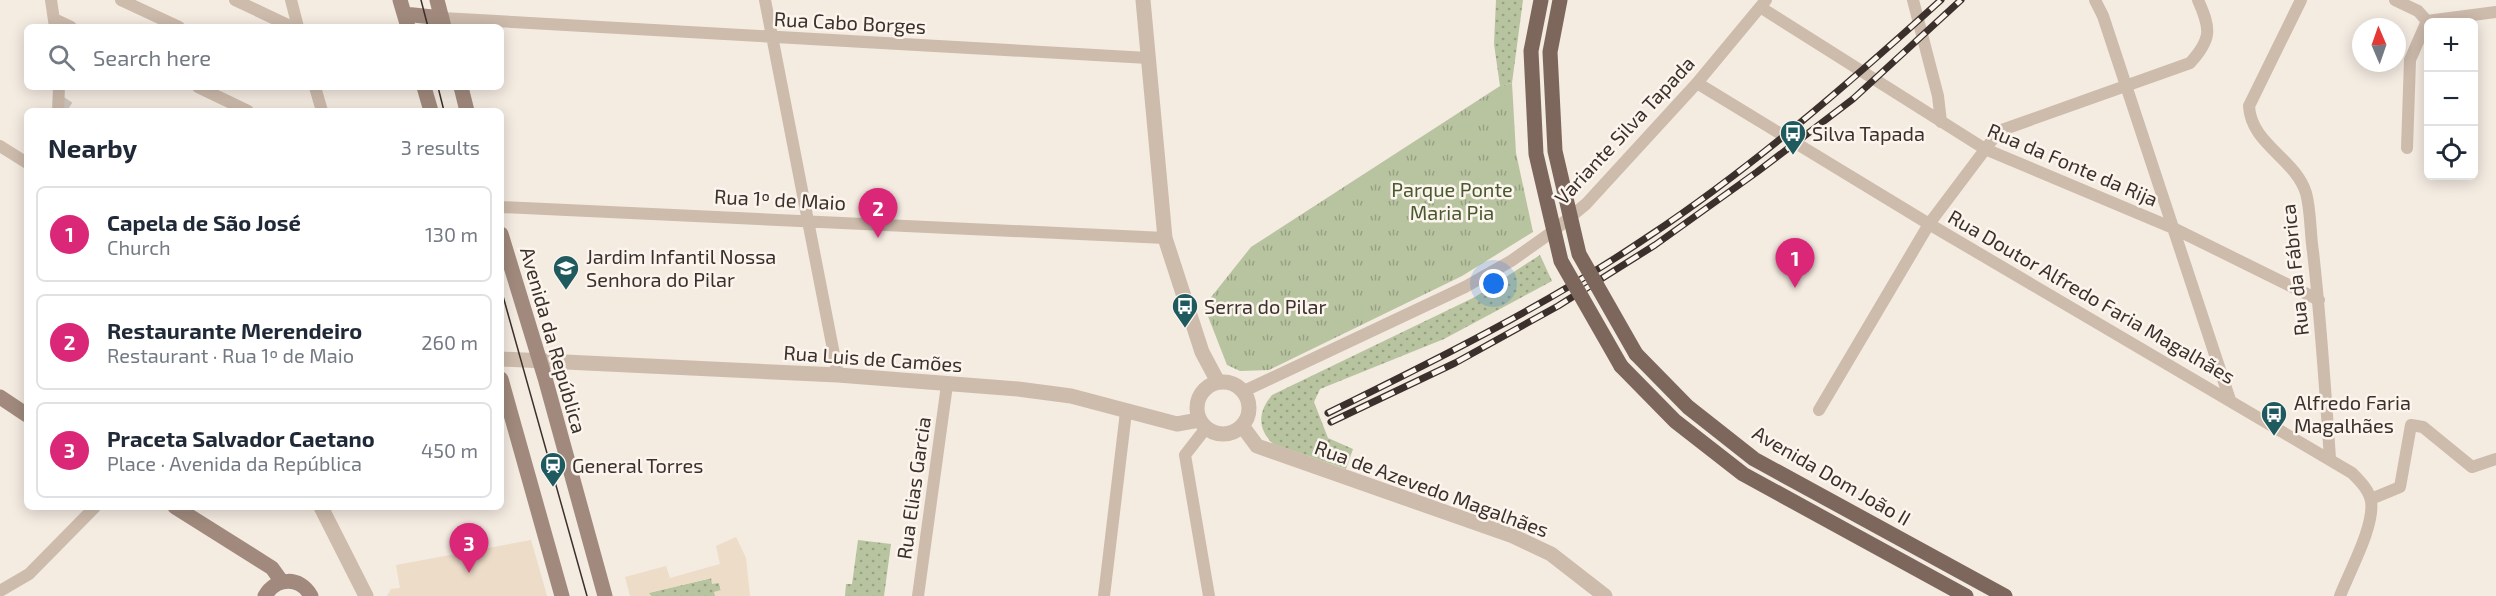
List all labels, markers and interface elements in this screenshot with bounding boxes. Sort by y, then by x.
street label: Rua Cabo Borges [773,6,927,38]
north arrow [2352,18,2406,72]
map controls [2424,18,2478,180]
button: + [2424,18,2478,72]
search box [24,24,504,90]
icon: search [45,41,78,74]
text: Search here [93,44,211,70]
street label: Variante Silva Tapada [1549,51,1699,209]
button: − [2424,72,2478,126]
street label: Rua da Fonte da Rija [1984,117,2162,211]
bus stop icon: Silva Tapada [1778,118,1808,156]
place label: Silva Tapada [1812,121,1925,145]
button: locate [2424,126,2478,180]
text: Nearby [48,132,137,163]
text: 3 results [401,135,480,159]
park label: Parque Ponte Maria Pia [1391,177,1513,224]
street label: Rua 1º de Maio [713,184,847,214]
pin: 2 [858,188,898,238]
street label: Rua da Fábrica [2275,203,2313,337]
street label: Rua Doutor Alfredo Faria Magalhães [1944,204,2240,388]
text: Capela de São José [107,209,301,235]
text: 1 [65,222,74,246]
text: 130 m [425,222,478,246]
text: Church [107,235,171,259]
pin: 1 [1776,238,1814,288]
street label: Avenida da República [516,244,592,436]
place label: Jardim Infantil Nossa Senhora do Pilar [586,244,776,291]
school or university icon: Jardim Infantil Nossa Senhora do Pilar [551,253,581,291]
your location [1479,269,1508,298]
bus stop icon: Serra do Pilar [1170,291,1200,329]
place label: Serra do Pilar [1204,294,1326,318]
text: Restaurante Merendeiro [107,317,362,343]
text: 2 [64,330,75,354]
text: 260 m [421,330,478,354]
street label: Rua Luis de Camões [783,340,963,376]
text: Restaurant · Rua 1º de Maio [107,343,354,367]
place label: Alfredo Faria Magalhães [2294,390,2411,437]
bus stop icon: Alfredo Faria Magalhães [2259,399,2289,437]
street label: Rua Elias Garcia [891,415,935,561]
street label: Avenida Dom João II [1749,420,1915,530]
text: Praceta Salvador Caetano [107,425,375,451]
street label: Rua de Azevedo Magalhães [1312,434,1552,542]
text: 3 [64,438,75,462]
text: 450 m [421,438,478,462]
station icon: General Torres [538,450,568,488]
text: Place · Avenida da República [107,451,362,475]
place label: General Torres [572,453,704,477]
pin: 3 [450,524,488,573]

